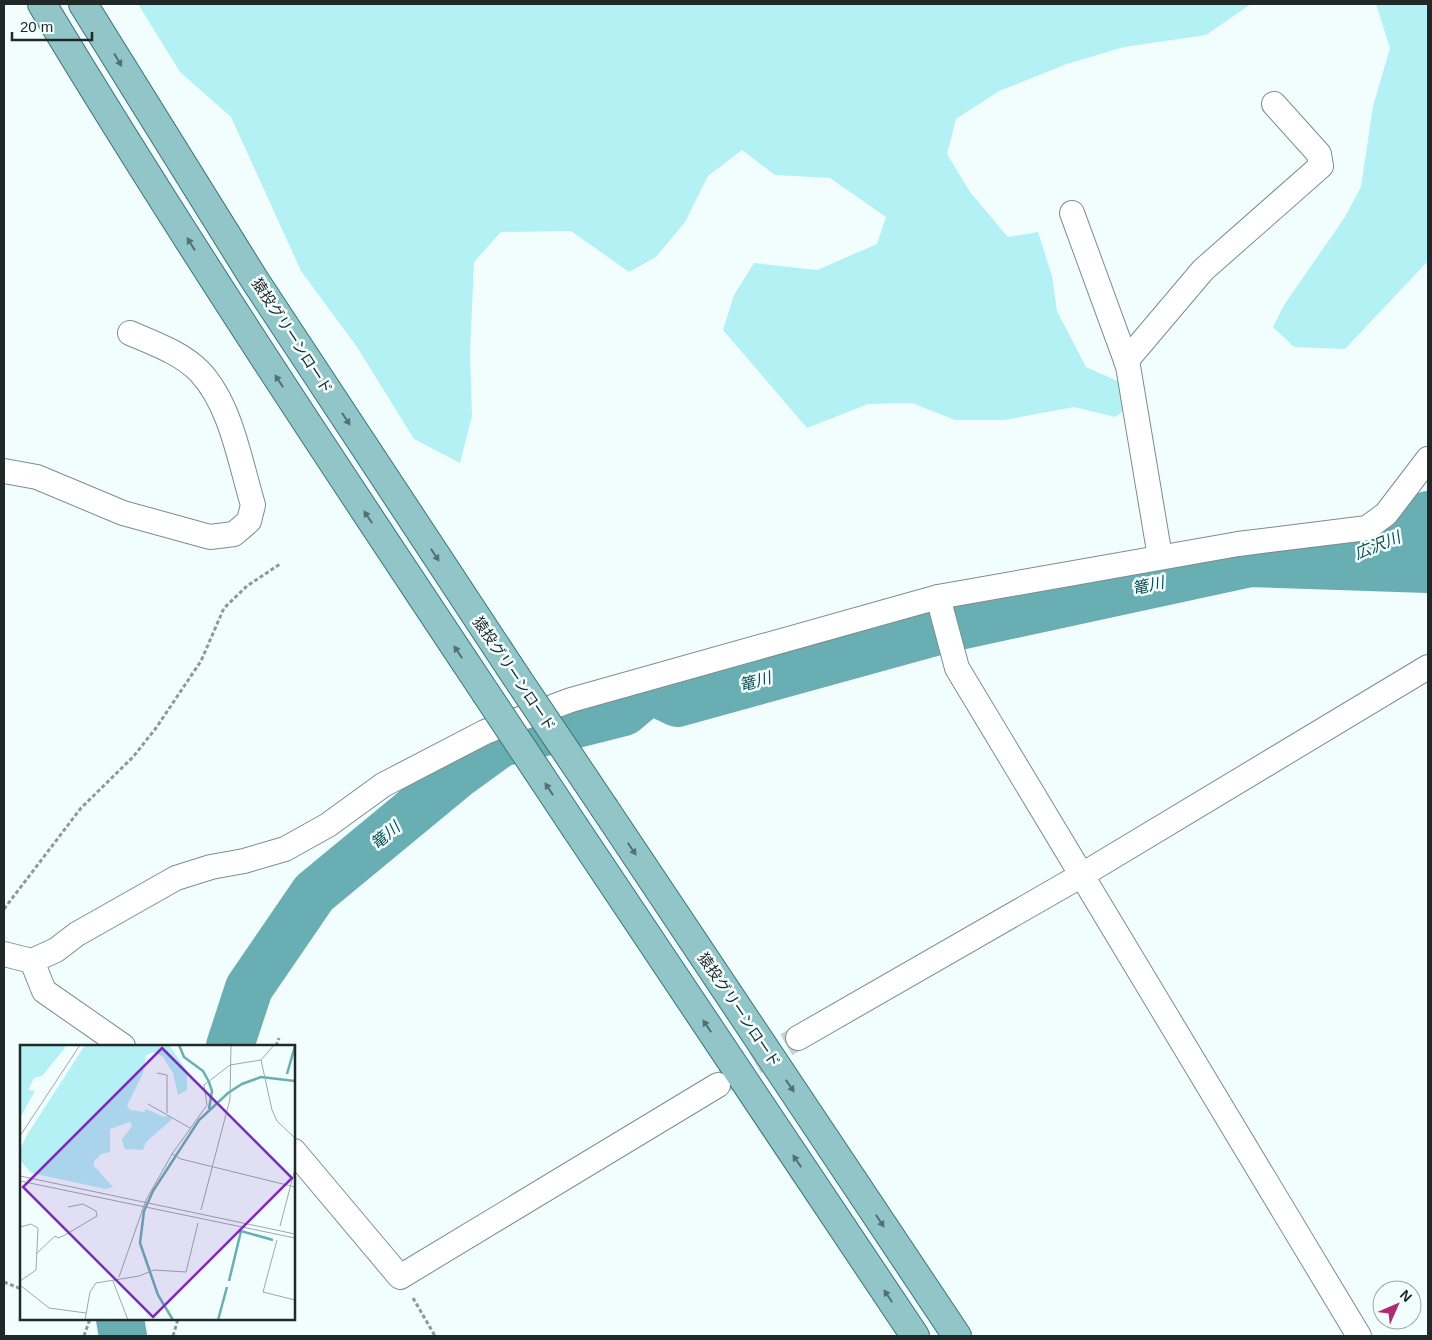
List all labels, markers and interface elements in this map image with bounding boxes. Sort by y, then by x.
scale bar [12,10,92,42]
text: 20 m [20,18,53,35]
one-way arrow [113,54,122,67]
one-way arrow [186,238,196,251]
street label: 猿投グリーンロード [249,275,336,397]
one-way arrow [274,374,284,387]
one-way arrow [341,412,351,426]
one-way arrow [363,510,373,523]
water label: 広沢川 [1352,528,1404,562]
one-way arrow [431,548,440,561]
water label: 篭川 [1131,573,1167,597]
street label: 猿投グリーンロード [470,613,559,734]
one-way arrow [453,645,463,659]
water label: 篭川 [737,669,775,694]
one-way arrow [544,782,554,795]
water label: 篭川 [368,817,405,852]
one-way arrow [627,843,637,856]
street label: 猿投グリーンロード [695,949,784,1070]
one-way arrow [702,1019,712,1032]
inset map [20,1045,295,1320]
one-way arrow [785,1079,795,1093]
one-way arrow [793,1154,802,1167]
one-way arrow [876,1215,885,1228]
north arrow [1372,1280,1422,1330]
text: N [1397,1287,1415,1305]
one-way arrow [883,1289,893,1302]

